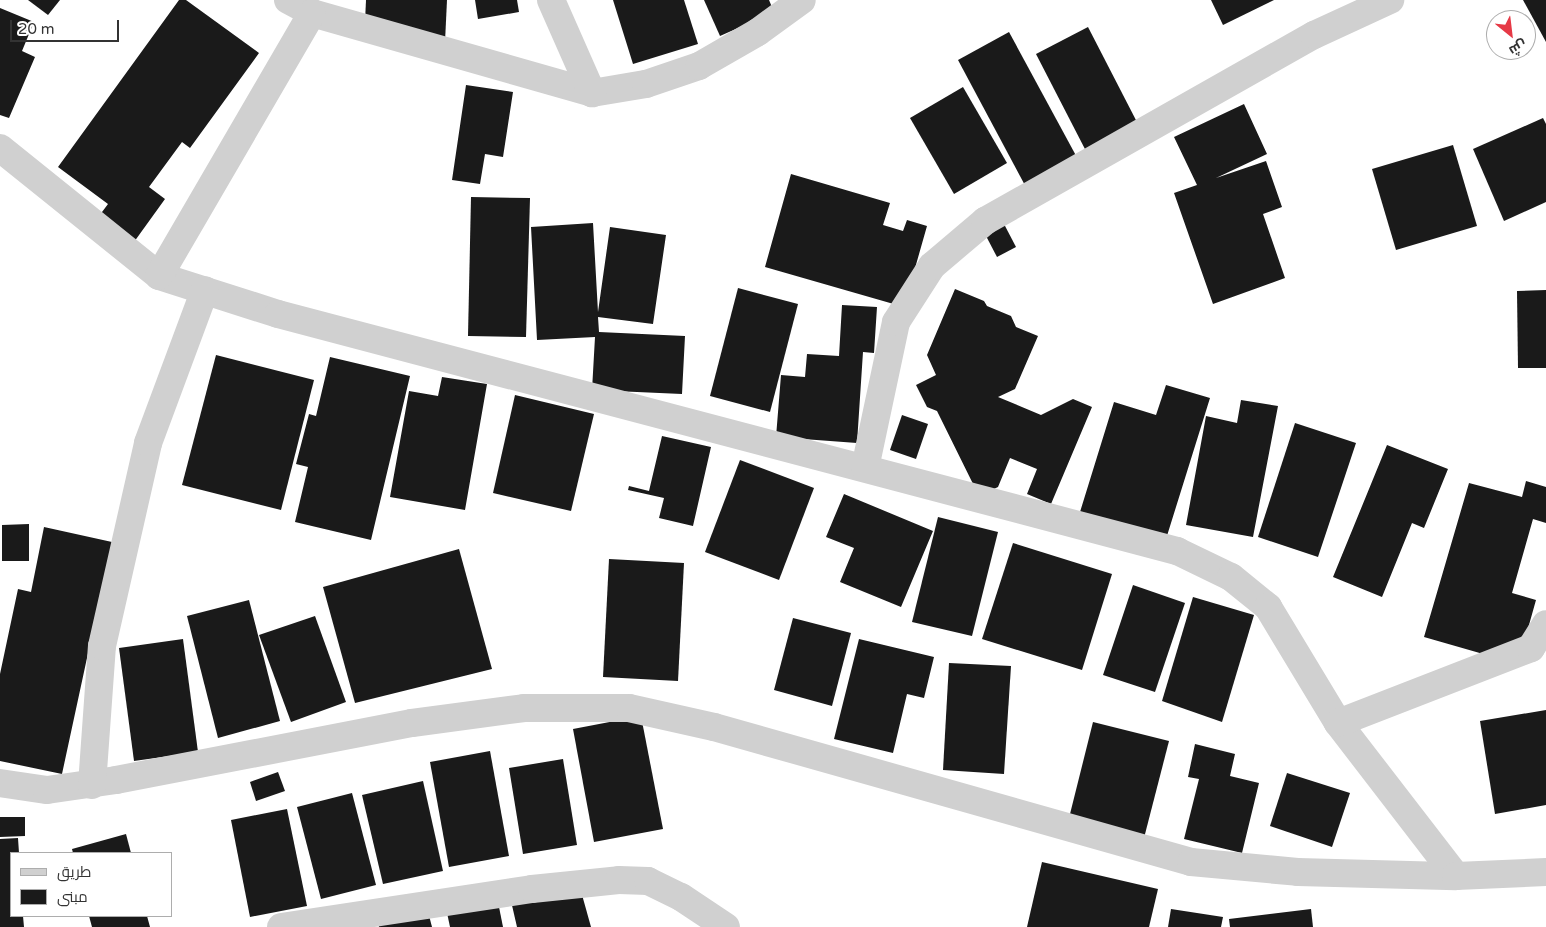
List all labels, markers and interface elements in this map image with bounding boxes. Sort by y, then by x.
scale bar [12,10,121,42]
north arrow [1486,10,1536,60]
text: 20 m [18,20,55,38]
text: ش [1506,36,1530,59]
legend [10,852,172,917]
text: طريق [57,863,91,881]
text: مبنى [57,888,88,906]

